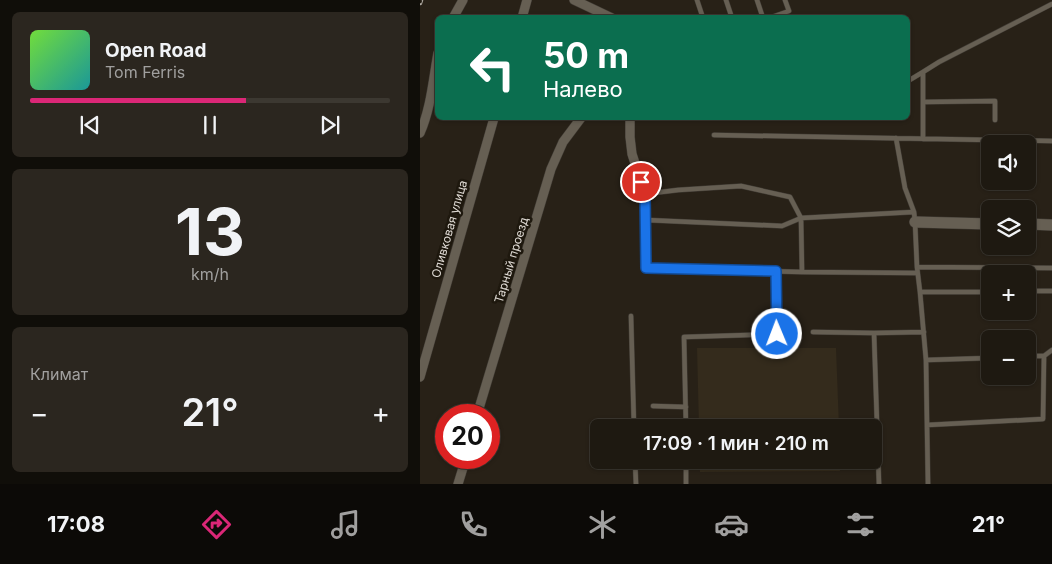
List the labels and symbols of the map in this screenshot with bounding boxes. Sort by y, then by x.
pin [620,161,662,203]
street label: Оливковая улица [428,178,470,280]
street label: Тарный проезд [491,215,531,305]
position arrow [750,307,802,359]
speed limit sign: 20 [435,404,500,469]

